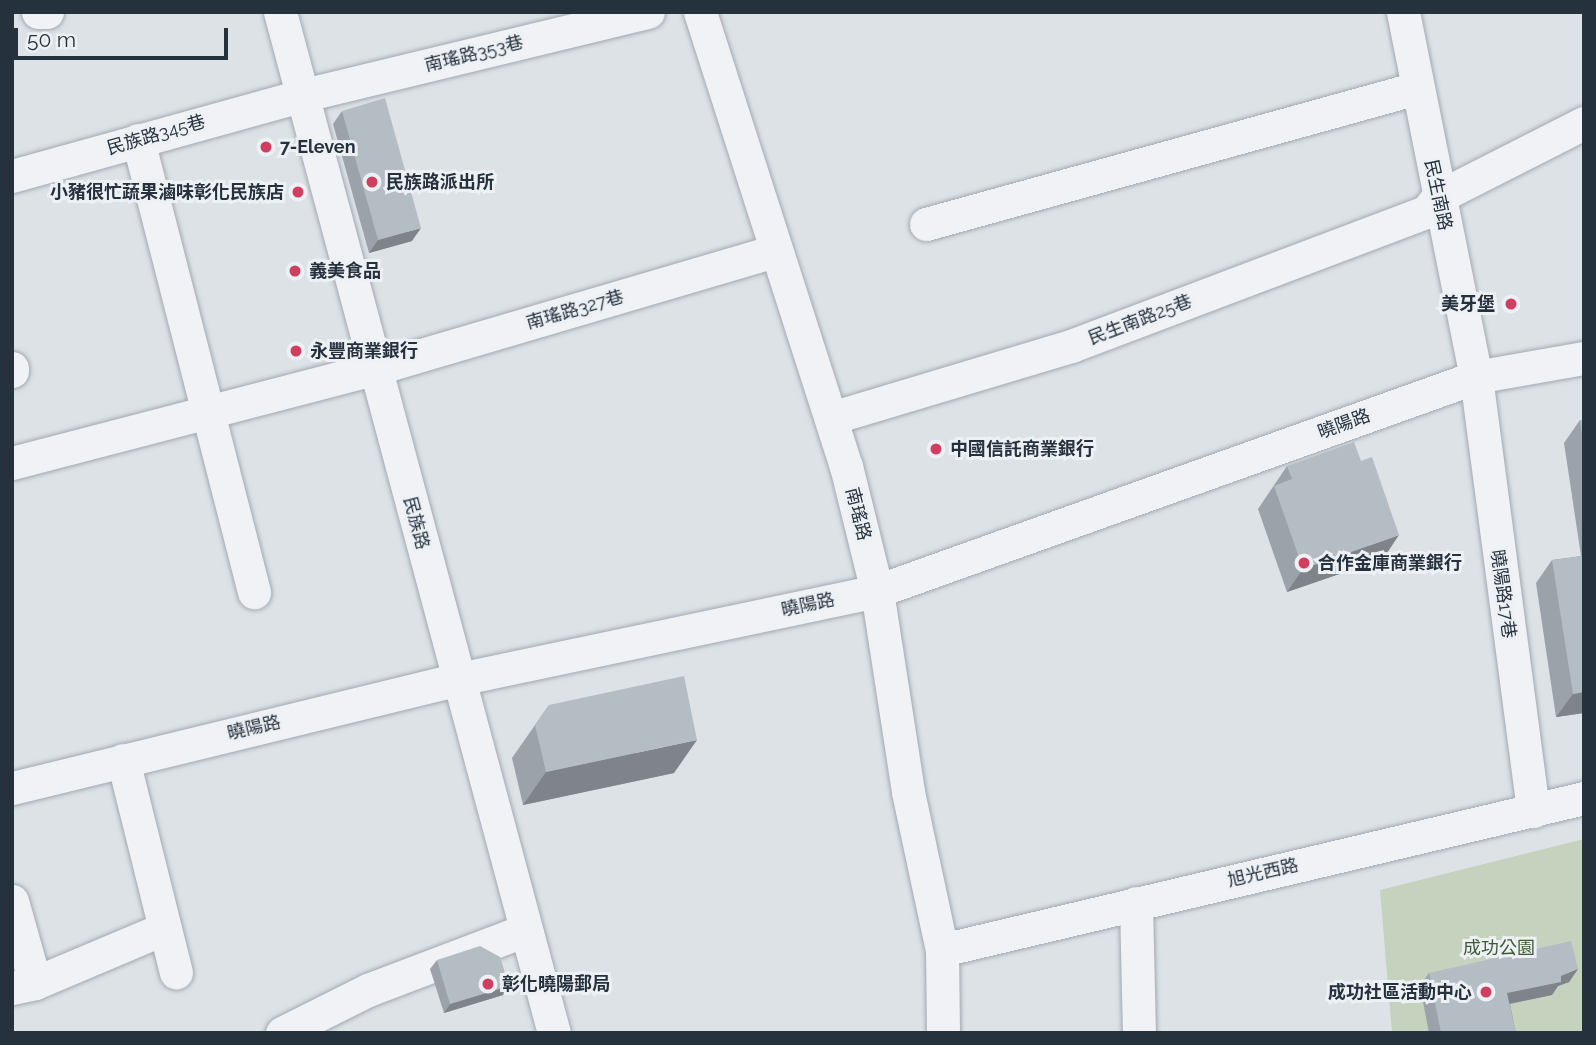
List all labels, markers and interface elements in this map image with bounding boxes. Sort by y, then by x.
scale bar [18,14,231,58]
text: 50 m [27,27,76,52]
street label: 南瑤路353巷 [422,31,526,77]
street label: 民族路345巷 [104,111,208,159]
place label: 7-Eleven [280,136,356,158]
marker: 7-Eleven [258,139,274,155]
street label: 民生南路 [1420,158,1456,232]
place label: 民族路派出所 [386,171,494,193]
marker: 民族路派出所 [364,174,380,190]
place label: 小豬很忙蔬果滷味彰化民族店 [50,181,284,203]
marker: 小豬很忙蔬果滷味彰化民族店 [290,184,306,200]
place label: 義美食品 [309,260,381,282]
marker: 義美食品 [287,263,303,279]
street label: 南瑤路327巷 [524,286,626,334]
street label: 民生南路25巷 [1085,290,1195,350]
place label: 美牙堡 [1441,293,1495,315]
marker: 美牙堡 [1501,294,1521,314]
place label: 永豐商業銀行 [310,340,418,362]
marker: 永豐商業銀行 [288,343,304,359]
street label: 曉陽路 [1315,405,1373,443]
place label: 中國信託商業銀行 [950,438,1094,460]
marker: 中國信託商業銀行 [928,441,944,457]
street label: 南瑤路 [841,485,875,543]
street label: 民族路 [399,494,433,552]
street label: 曉陽路17巷 [1486,548,1520,640]
place label: 合作金庫商業銀行 [1318,552,1462,574]
marker: 合作金庫商業銀行 [1296,555,1312,571]
street label: 曉陽路 [779,589,837,621]
street label: 曉陽路 [225,711,283,745]
street label: 旭光西路 [1225,854,1301,892]
park label: 成功公園 [1463,937,1535,959]
place label: 彰化曉陽郵局 [502,973,610,995]
marker: 彰化曉陽郵局 [480,976,496,992]
place label: 成功社區活動中心 [1328,981,1472,1003]
marker: 成功社區活動中心 [1478,984,1494,1000]

